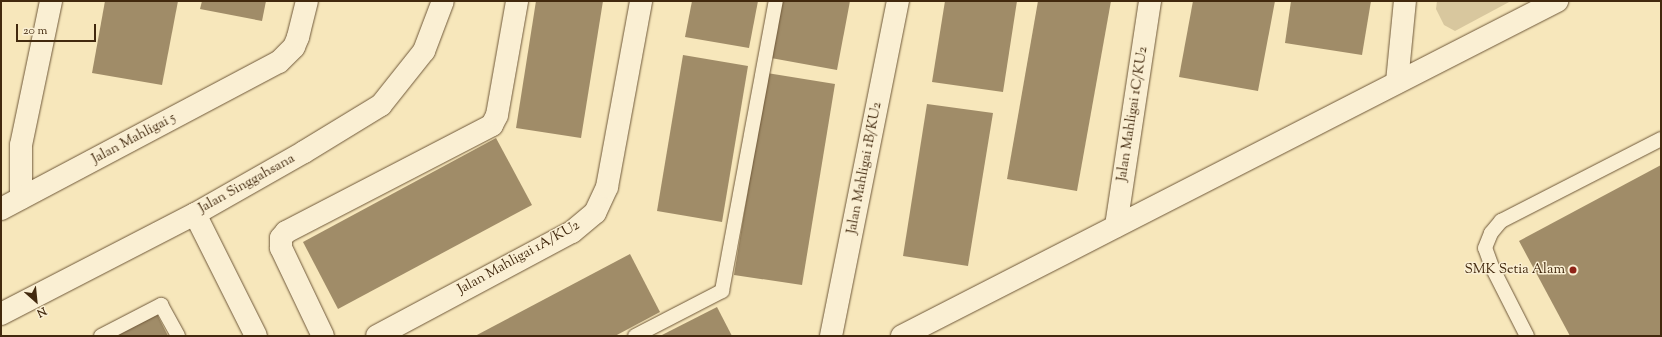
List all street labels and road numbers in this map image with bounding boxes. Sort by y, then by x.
street label: Jalan Mahligai 1C/KU2 [1114,45,1152,183]
street label: Jalan Mahligai 1B/KU2 [844,101,886,235]
street label: Jalan Mahligai 5 [89,110,179,168]
street label: Jalan Singgahsana [196,151,298,217]
street label: Jalan Mahligai 1A/KU2 [455,217,583,299]

